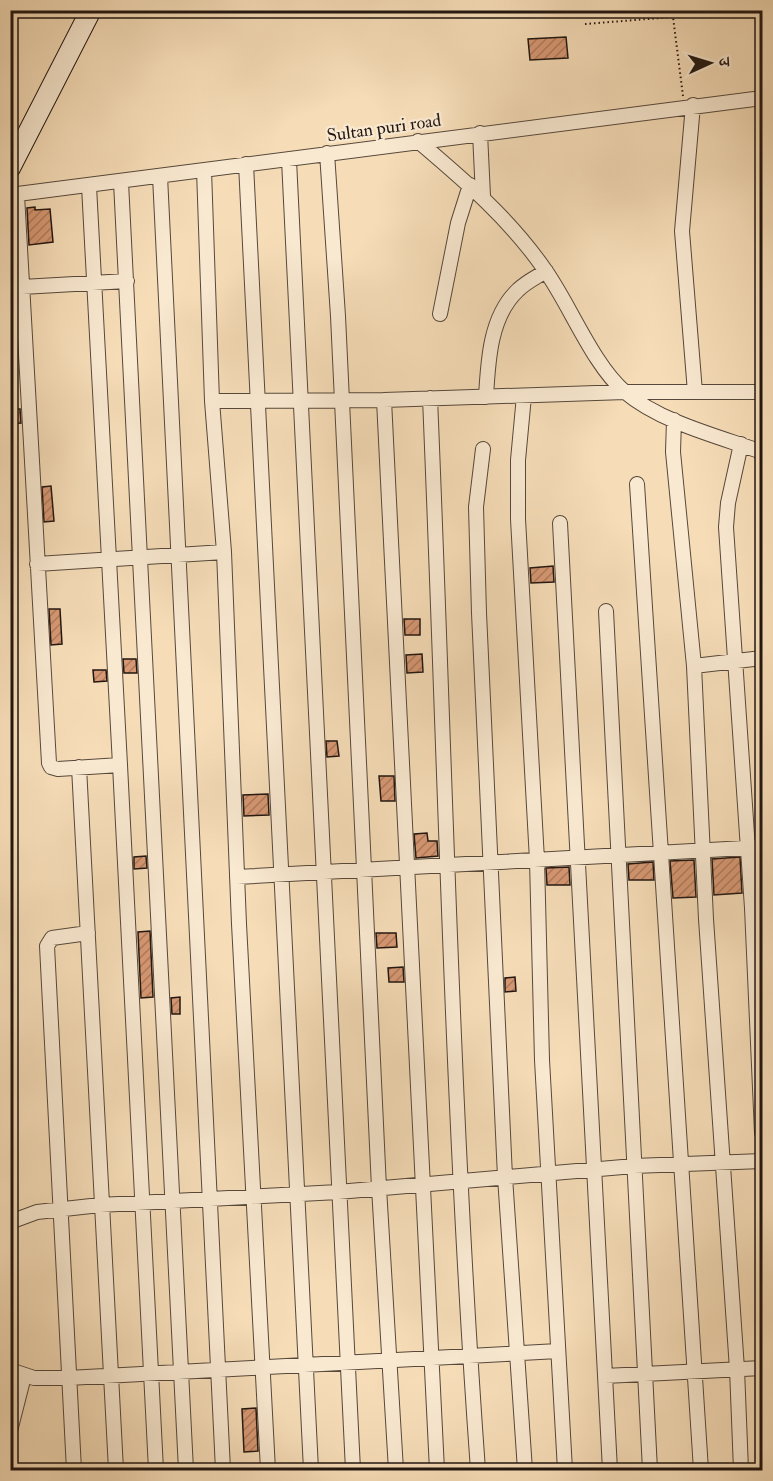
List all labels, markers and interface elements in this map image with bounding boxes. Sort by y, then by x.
north arrow [680,33,740,93]
text: उ [714,56,734,69]
street label: Sultan puri road [325,109,443,147]

